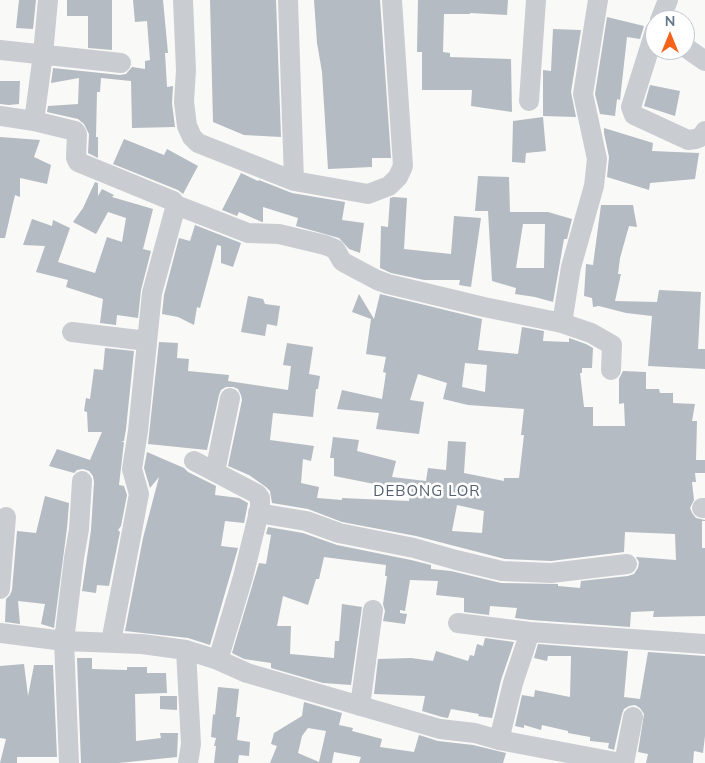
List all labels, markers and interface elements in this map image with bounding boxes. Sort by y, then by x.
north arrow [645,10,695,60]
text: N [665,12,675,30]
district label: DEBONG LOR [372,482,482,500]

